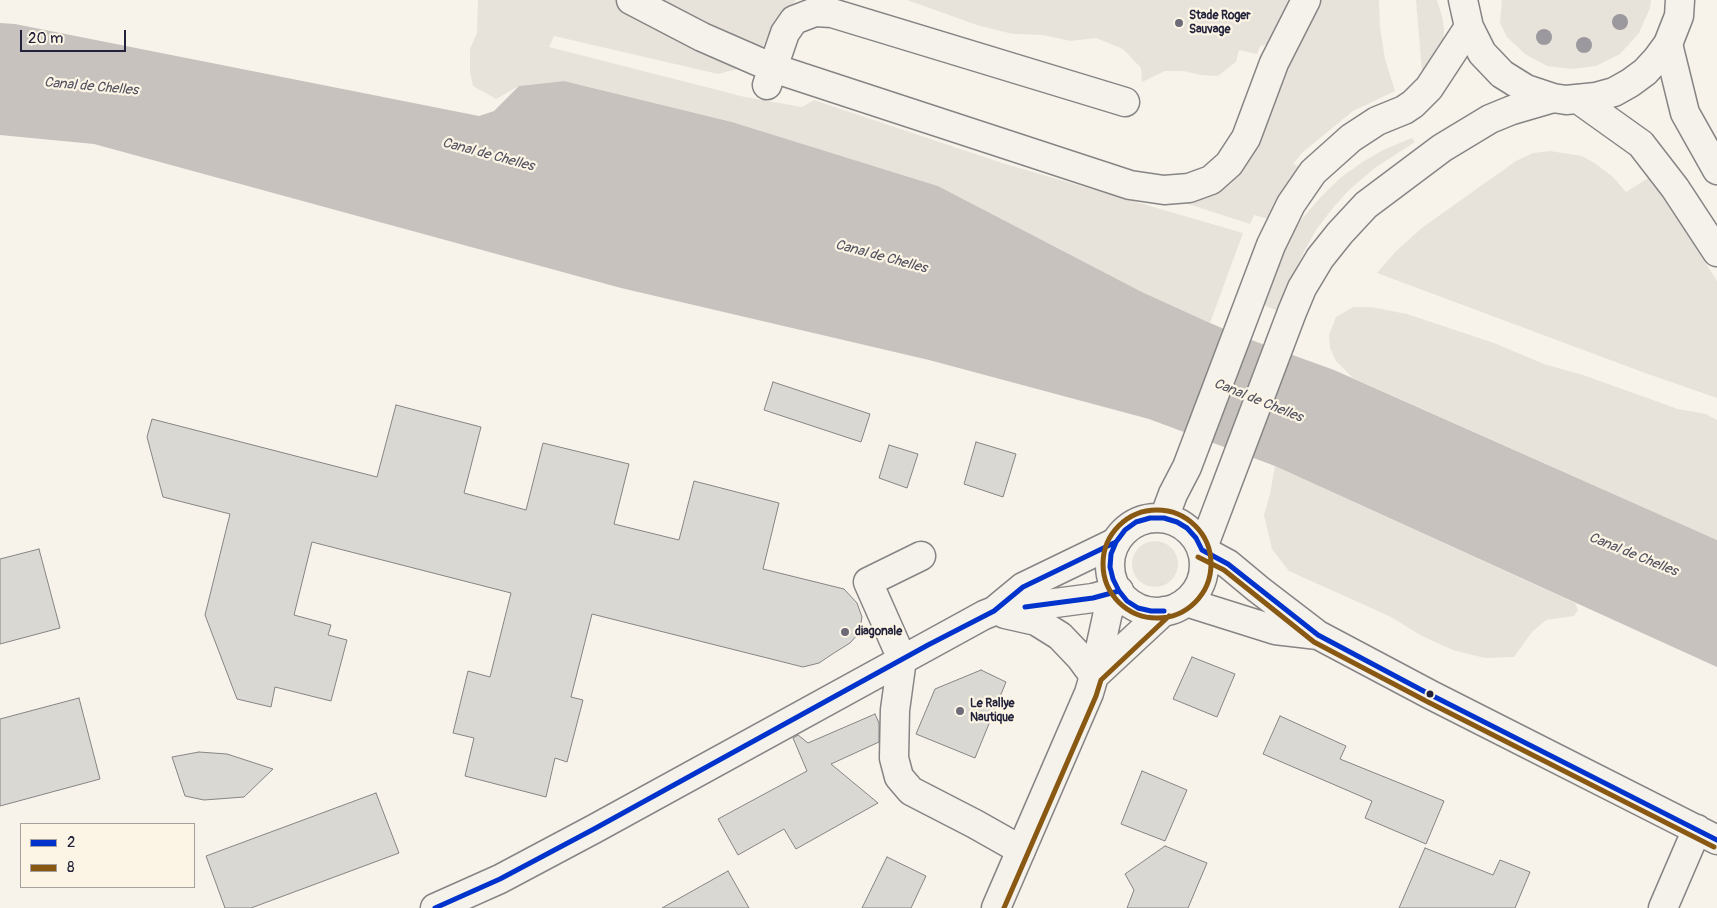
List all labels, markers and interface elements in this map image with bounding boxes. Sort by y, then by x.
place label: Stade Roger Sauvage [1189,9,1251,37]
marker: Stade Roger Sauvage [1173,17,1185,29]
scale bar [22,20,129,52]
text: 20 m [28,29,63,48]
water label: Canal de Chelles [43,75,139,99]
water label: Canal de Chelles [440,135,536,175]
water label: Canal de Chelles [833,237,929,277]
water label: Canal de Chelles [1211,376,1305,426]
water label: Canal de Chelles [1586,530,1680,580]
place label: diagonale [855,625,902,639]
marker: diagonale [839,626,851,638]
unlabelled marker [1425,689,1435,699]
place label: Le Rallye Nautique [970,697,1014,725]
marker: Le Rallye Nautique [954,705,966,717]
legend [20,823,195,888]
text: 2 [67,833,75,852]
text: 8 [67,858,75,877]

